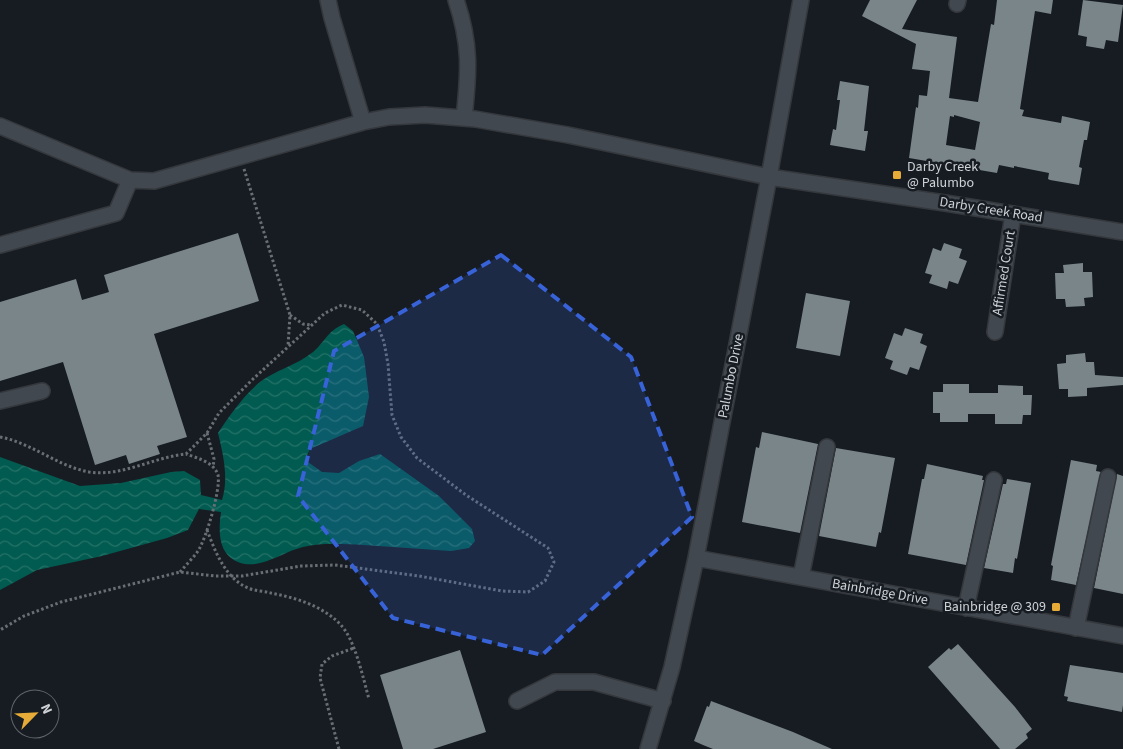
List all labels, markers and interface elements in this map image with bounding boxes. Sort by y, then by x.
place label: Darby Creek @ Palumbo [907,157,978,193]
marker: Darby Creek @ Palumbo [891,169,903,181]
street label: Darby Creek Road [938,192,1044,228]
street label: Affirmed Court [987,229,1021,317]
street label: Palumbo Drive [713,332,749,420]
street label: Bainbridge Drive [830,574,930,610]
place label: Bainbridge @ 309 [944,597,1046,617]
marker: Bainbridge @ 309 [1050,601,1062,613]
north arrow [10,689,60,739]
text: N [35,701,57,717]

